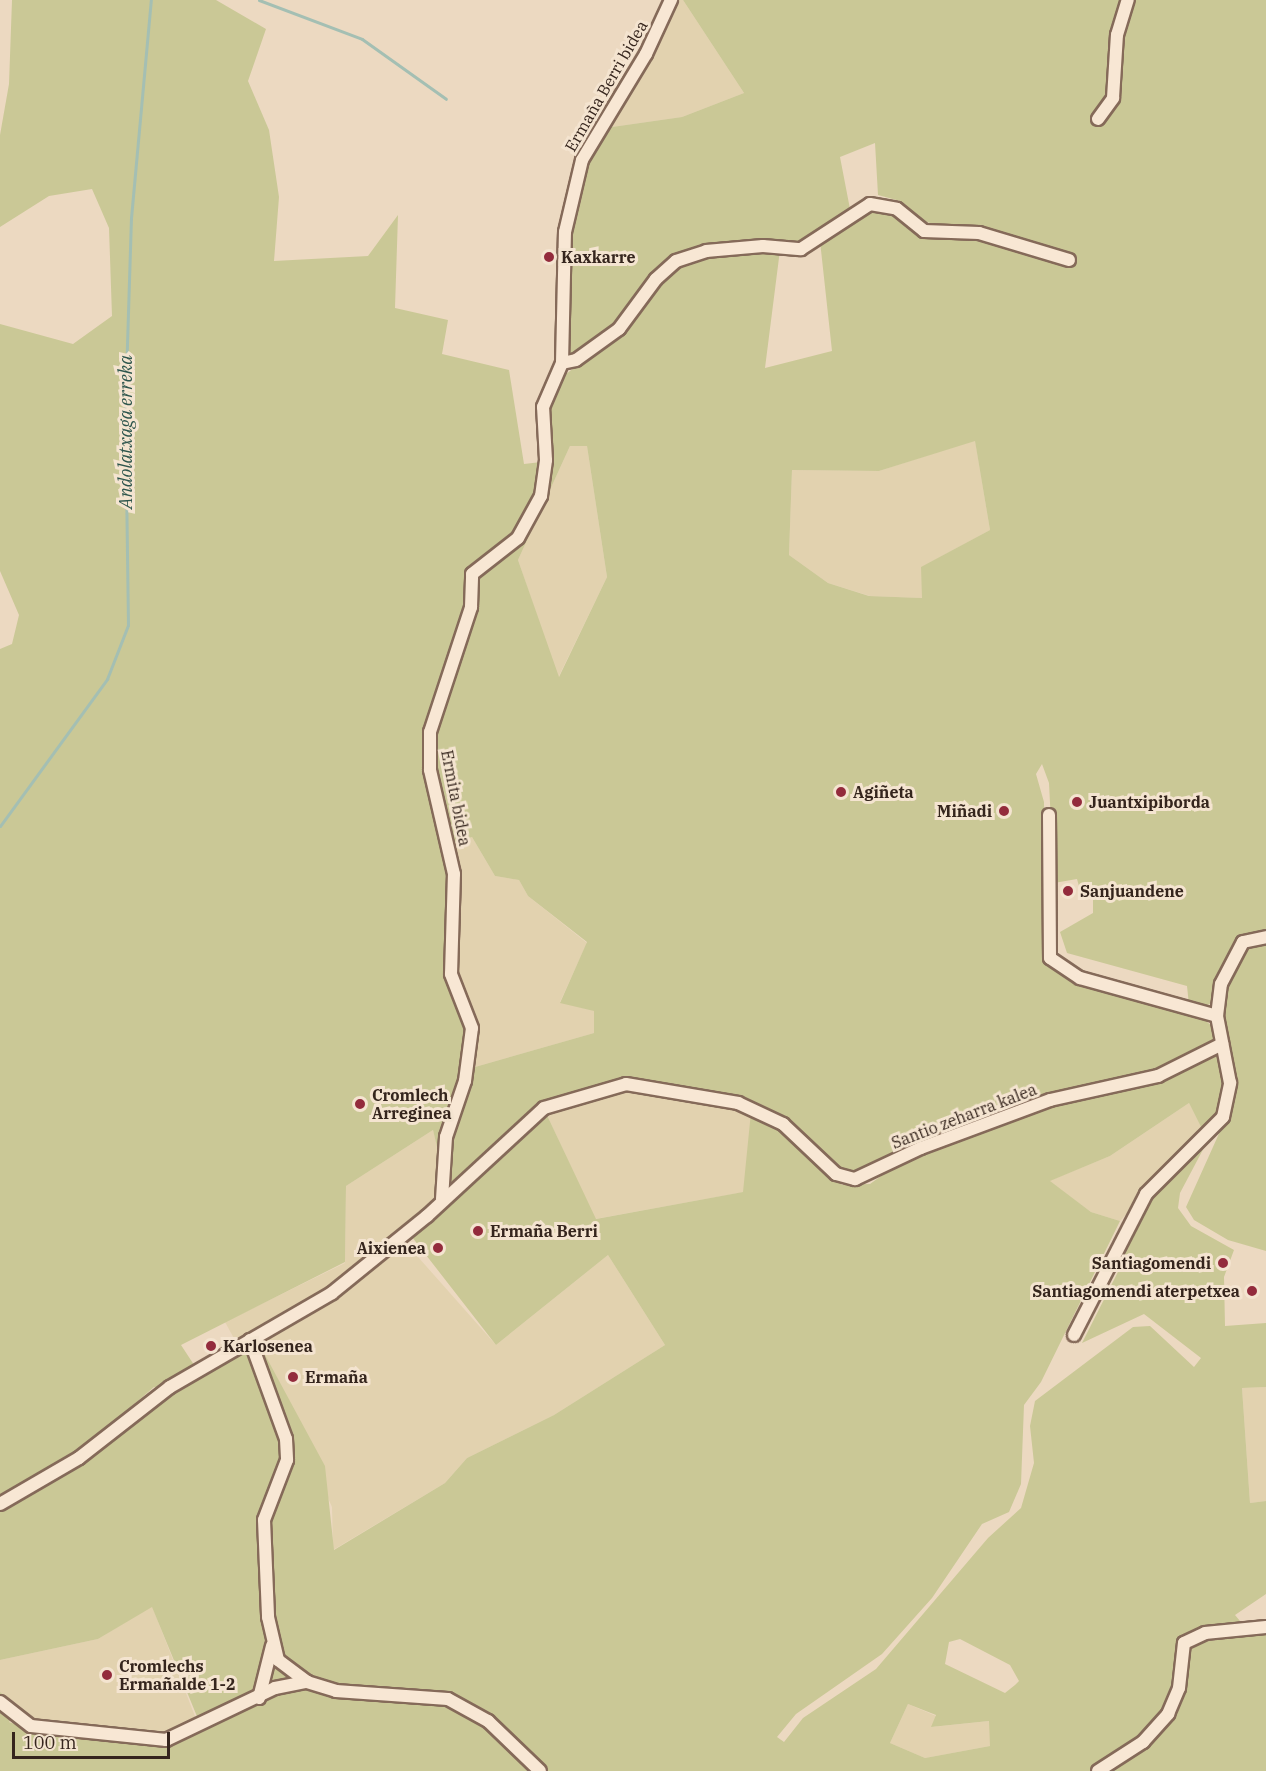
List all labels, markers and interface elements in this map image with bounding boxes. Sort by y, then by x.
street label: Ermaña Berri bidea [561,17,651,155]
place label: Kaxkarre [561,247,636,267]
marker: Kaxkarre [542,250,556,264]
water label: Andolatxaga erreka [115,355,137,509]
street label: Ermita bidea [437,748,475,848]
place label: Agiñeta [853,782,914,802]
marker: Agiñeta [834,785,848,799]
place label: Juantxipiborda [1089,792,1210,812]
marker: Juantxipiborda [1070,795,1084,809]
place label: Miñadi [937,801,992,821]
marker: Miñadi [997,804,1011,818]
place label: Sanjuandene [1080,881,1184,901]
marker: Sanjuandene [1061,884,1075,898]
street label: Santio zeharra kalea [889,1079,1039,1153]
place label: Cromlech Arreginea [372,1085,452,1123]
marker: Cromlech Arreginea [353,1097,367,1111]
place label: Ermaña Berri [490,1221,598,1241]
marker: Ermaña Berri [471,1224,485,1238]
place label: Aixienea [357,1238,426,1258]
marker: Aixienea [431,1241,445,1255]
place label: Santiagomendi [1092,1253,1211,1273]
marker: Santiagomendi [1216,1256,1230,1270]
place label: Santiagomendi aterpetxea [1032,1281,1240,1301]
marker: Santiagomendi aterpetxea [1245,1284,1259,1298]
place label: Karlosenea [223,1336,313,1356]
marker: Karlosenea [204,1339,218,1353]
place label: Ermaña [305,1367,368,1387]
marker: Ermaña [286,1370,300,1384]
place label: Cromlechs Ermañalde 1-2 [119,1656,235,1694]
marker: Cromlechs Ermañalde 1-2 [100,1668,114,1682]
scale bar [15,1720,172,1758]
text: 100 m [23,1731,77,1754]

